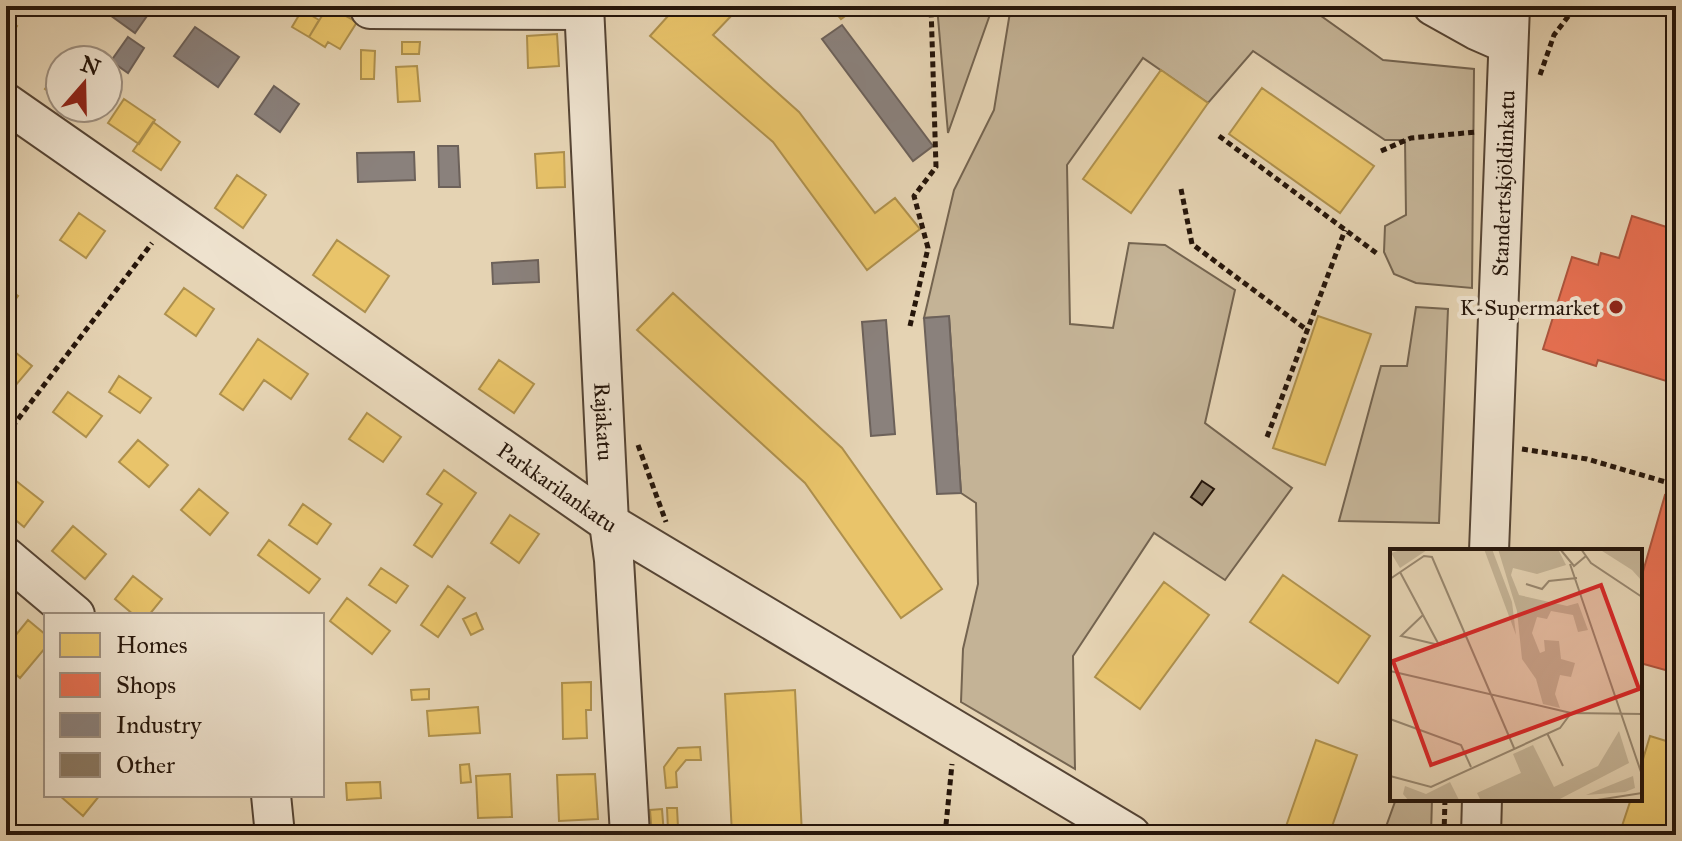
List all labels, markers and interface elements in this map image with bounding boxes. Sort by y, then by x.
north arrow [44,44,124,124]
text: N [77,50,104,82]
street label: Standertskjöldinkatu [1486,89,1520,277]
place label: K-Supermarket [1460,294,1600,321]
marker: K-Supermarket [1607,298,1625,316]
street label: Rajakatu [589,382,619,462]
street label: Parkkarilankatu [492,436,622,538]
inset map [1390,549,1642,801]
legend [44,613,324,797]
text: Homes [116,630,188,660]
text: Shops [116,670,176,700]
text: Industry [116,710,202,740]
text: Other [116,750,175,780]

